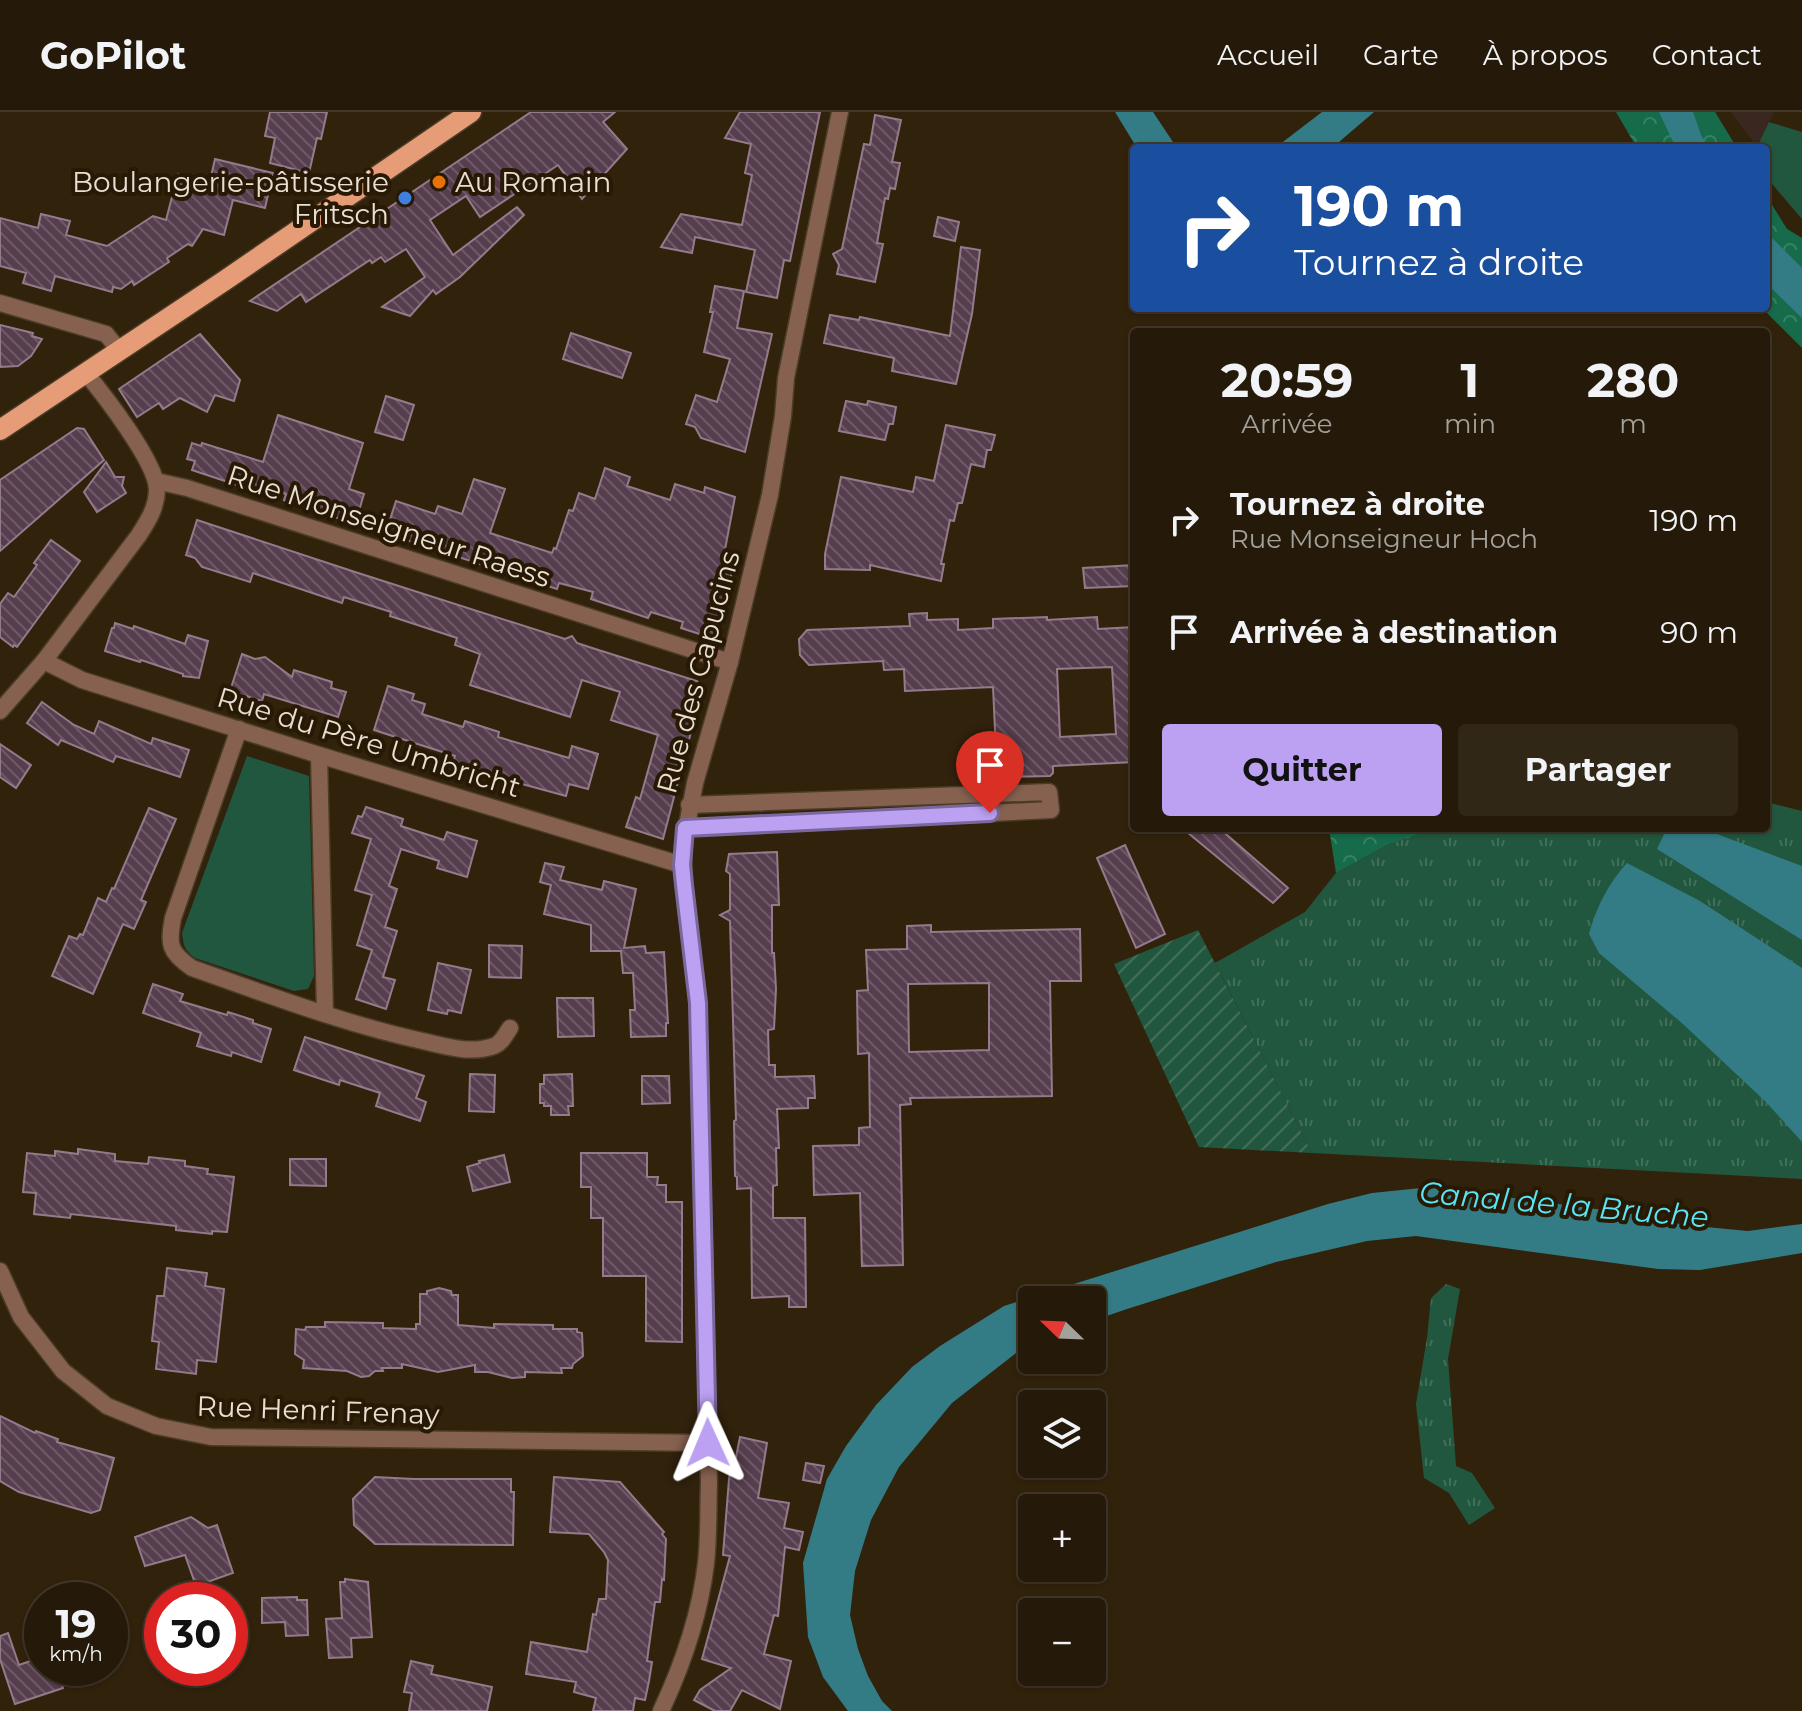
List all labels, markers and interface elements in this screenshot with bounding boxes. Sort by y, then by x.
text: GoPilot [40,32,186,79]
text: Accueil [1217,38,1319,72]
text: Carte [1363,38,1439,72]
text: À propos [1483,38,1608,72]
text: Contact [1652,38,1762,72]
place label: Boulangerie-pâtisserie Fritsch [72,165,389,231]
place label: Au Romain [455,165,611,199]
text: 190 m [1294,172,1464,240]
marker: Au Romain [430,173,448,191]
icon: right [1162,176,1266,280]
marker: Boulangerie-pâtisserie Fritsch [396,189,414,207]
text: Tournez à droite [1294,240,1584,284]
text: 20:59 [1221,351,1353,409]
text: 1 [1461,351,1479,409]
text: 280 [1587,351,1679,409]
text: Arrivée [1241,408,1333,440]
text: min [1444,408,1496,440]
text: m [1619,408,1647,440]
street label: Rue Monseigneur Raess [223,458,555,594]
text: Tournez à droite [1230,486,1485,523]
icon: right [1162,498,1206,542]
text: 190 m [1649,502,1738,539]
text: Rue Monseigneur Hoch [1230,523,1538,555]
street label: Rue des Capucins [649,547,747,797]
icon: arrive [1162,610,1206,654]
text: Arrivée à destination [1230,614,1558,651]
text: 90 m [1660,614,1738,651]
street label: Rue du Père Umbricht [213,680,525,804]
button: Quitter [1162,724,1442,816]
button: Partager [1458,724,1738,816]
pin [956,731,1024,813]
icon: arrive [968,743,1012,787]
water label: Canal de la Bruche [1418,1173,1710,1236]
north arrow [1018,1286,1106,1374]
map controls [1018,1286,1106,1686]
street label: Rue Henri Frenay [196,1389,441,1431]
button: layers [1018,1390,1106,1478]
position arrow [666,1401,750,1485]
button: + [1018,1494,1106,1582]
speed limit sign: 30 [144,1582,248,1686]
button: − [1018,1598,1106,1686]
text: 19 [55,1599,97,1648]
text: km/h [49,1642,103,1666]

